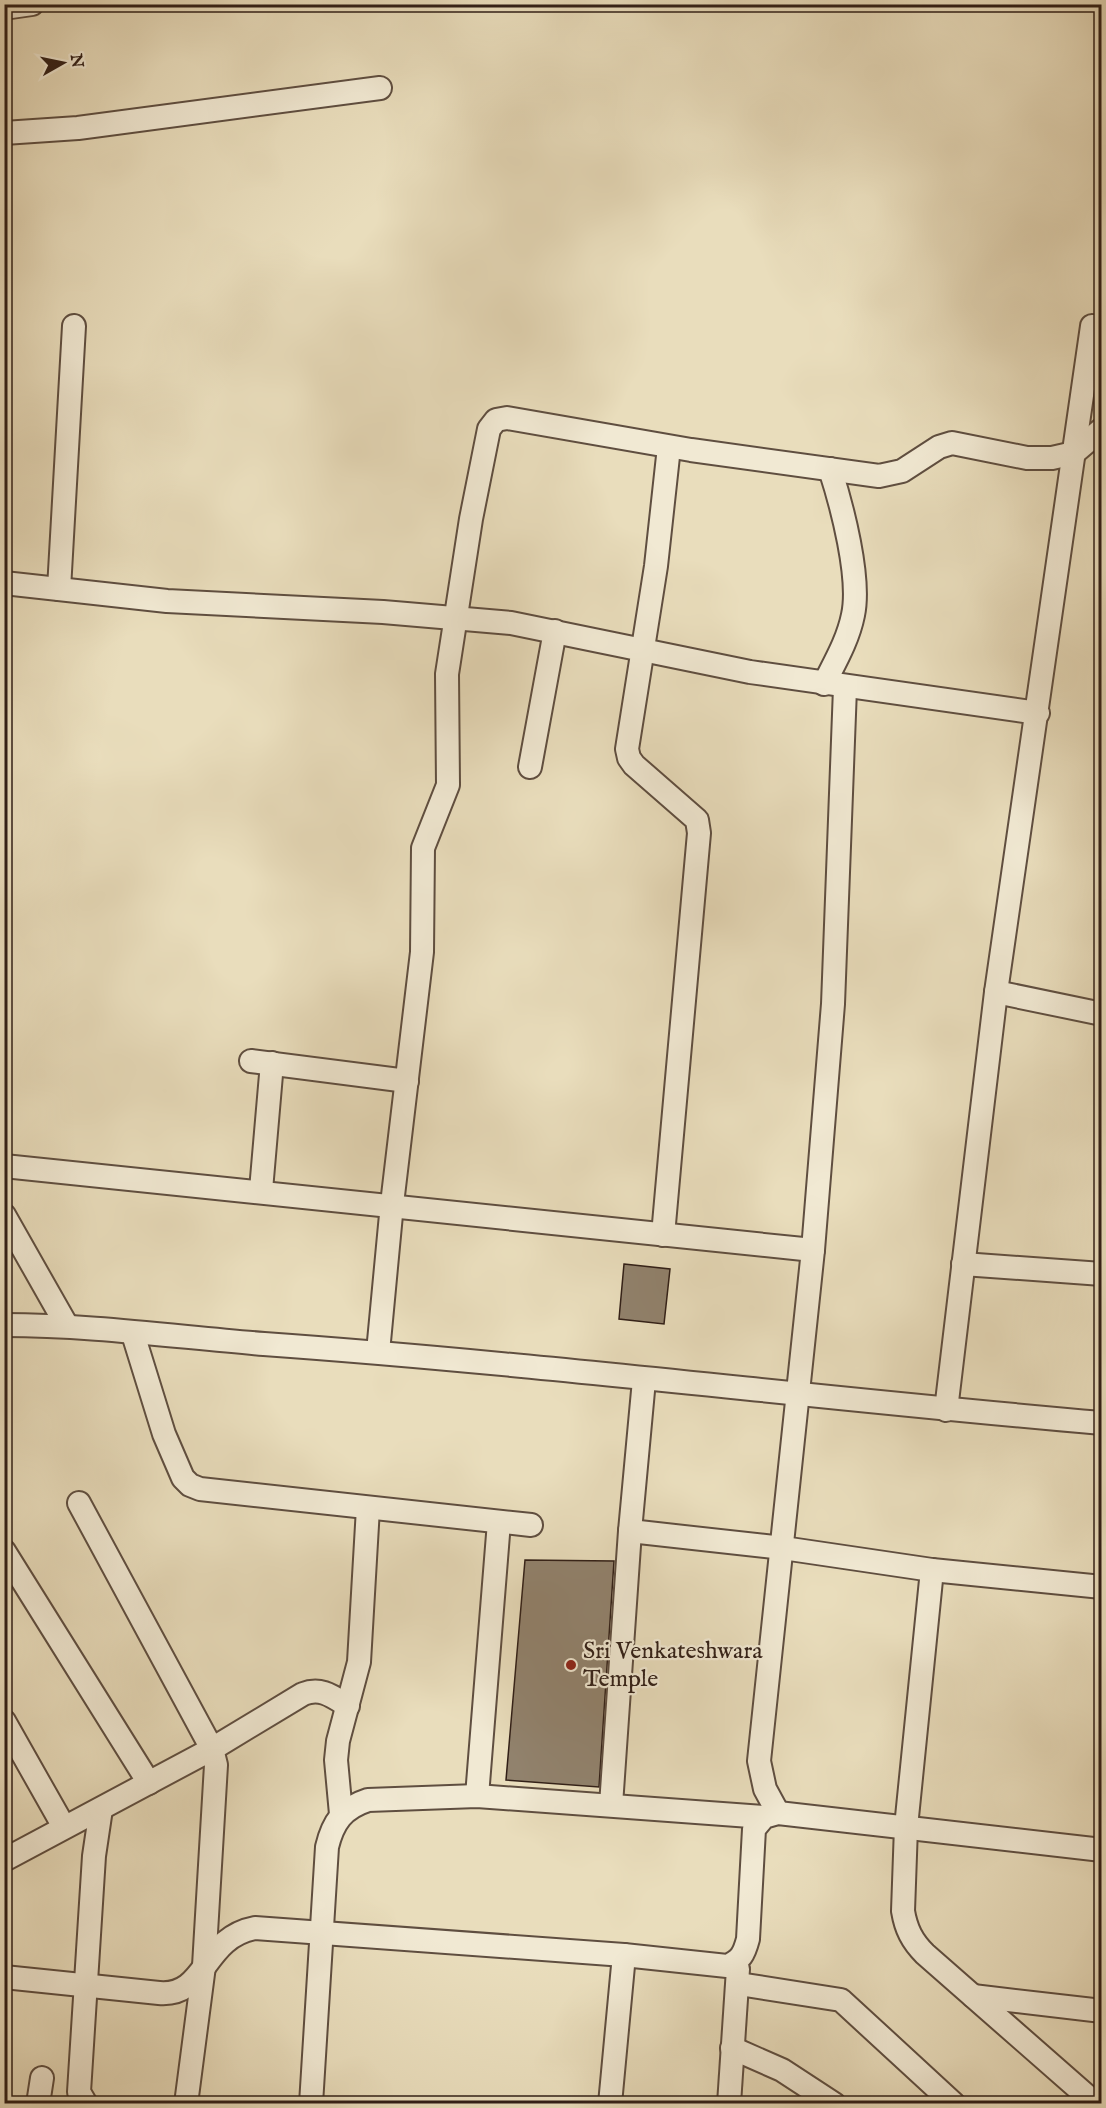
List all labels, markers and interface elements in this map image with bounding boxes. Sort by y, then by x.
north arrow [33,33,93,93]
text: N [65,52,87,70]
place label: Sri Venkateshwara Temple [583,1636,763,1695]
marker: Sri Venkateshwara Temple [564,1658,578,1672]

